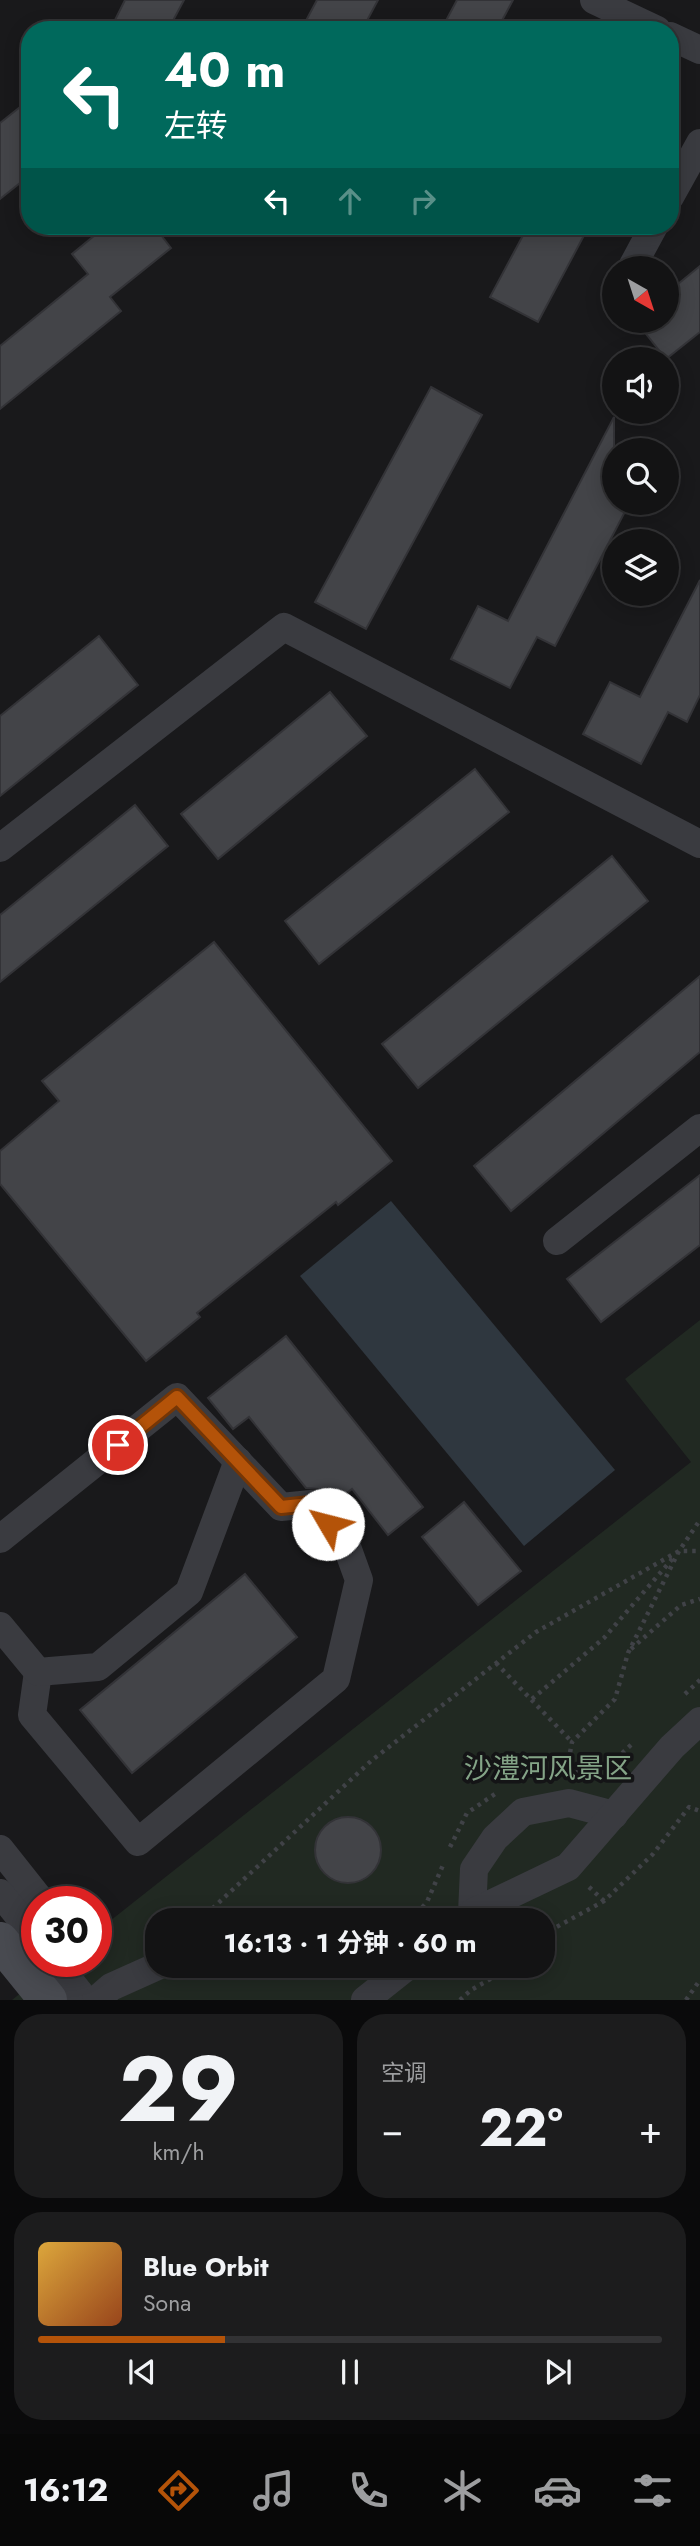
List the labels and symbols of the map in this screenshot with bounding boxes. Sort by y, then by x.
north arrow [602,256,679,332]
pin [88,1415,148,1475]
position arrow [291,1487,365,1561]
park label: 沙澧河风景区 [464,1748,632,1789]
speed limit sign: 30 [21,1886,112,1977]

